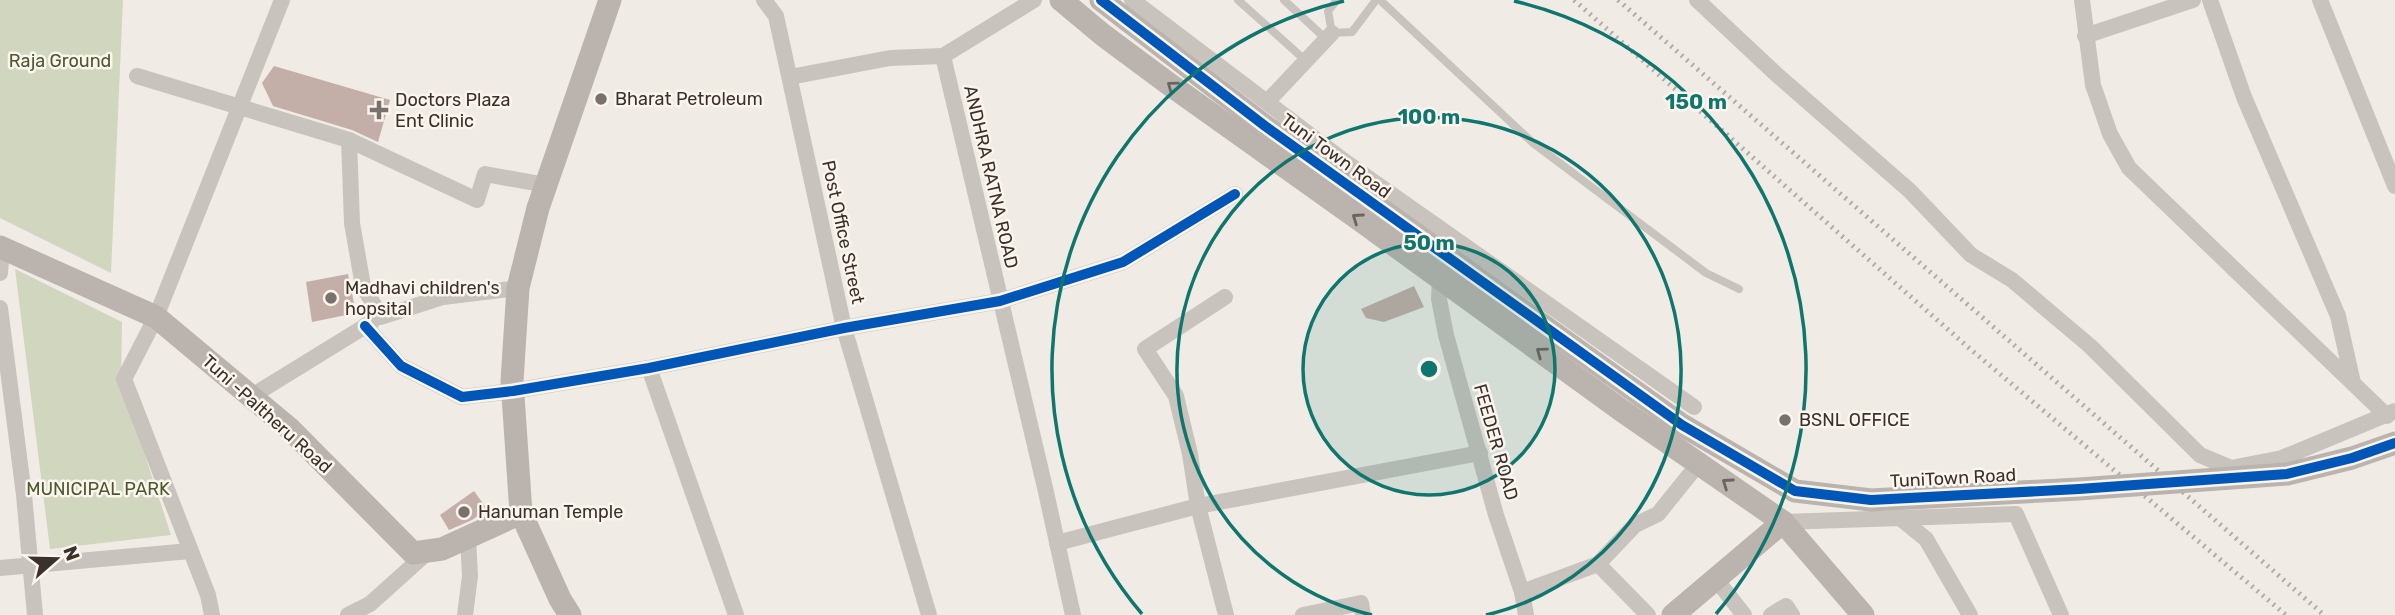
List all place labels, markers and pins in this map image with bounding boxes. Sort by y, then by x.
place label: Bharat Petroleum [615,88,763,110]
place label: Doctors Plaza Ent Clinic [395,89,510,132]
marker: Bharat Petroleum [593,91,609,107]
marker: Doctors Plaza Ent Clinic [369,100,389,120]
place label: Madhavi children's hopsital [345,277,500,320]
marker: Madhavi children's hopsital [323,290,339,306]
centre of rings [1417,357,1441,381]
place label: BSNL OFFICE [1799,409,1910,431]
marker: BSNL OFFICE [1777,412,1793,428]
place label: Hanuman Temple [478,501,623,523]
marker: Hanuman Temple [456,504,472,520]

